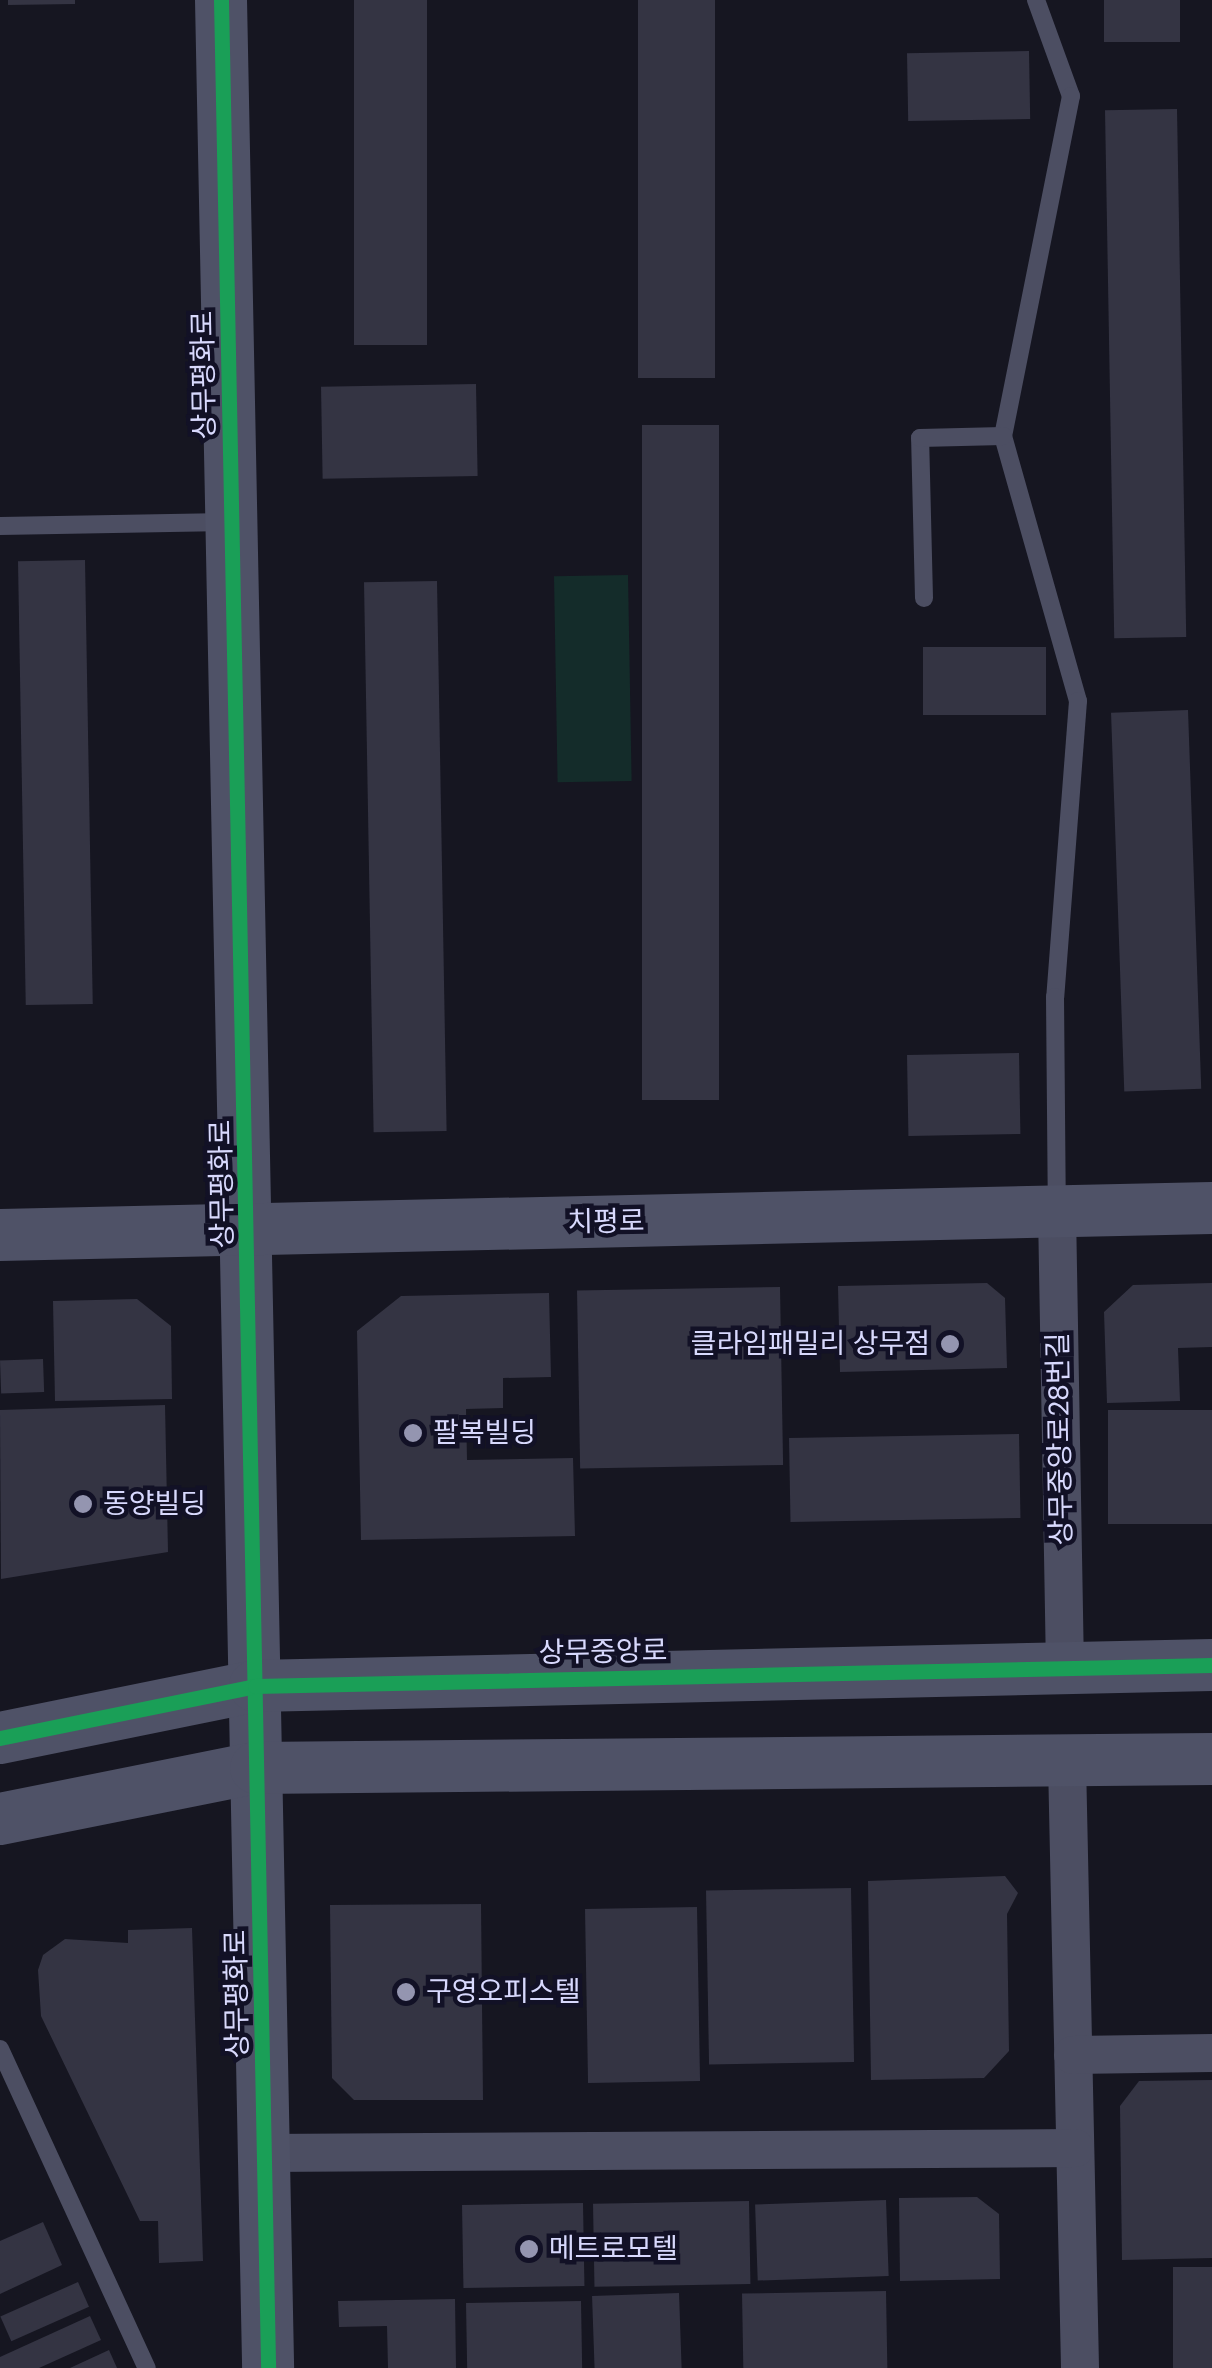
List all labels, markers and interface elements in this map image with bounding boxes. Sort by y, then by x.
street label: 상무평화로 [186,310,222,440]
street label: 상무평화로 [204,1119,240,1249]
street label: 치평로 [567,1205,645,1239]
place label: 클라임패밀리 상무점 [691,1327,930,1361]
street label: 상무중앙로28번길 [1041,1332,1079,1546]
marker: 클라임패밀리 상무점 [939,1333,961,1355]
place label: 팔복빌딩 [433,1416,536,1450]
marker: 팔복빌딩 [402,1422,424,1444]
place label: 동양빌딩 [103,1487,206,1521]
marker: 동양빌딩 [72,1493,94,1515]
street label: 상무중앙로 [538,1634,668,1670]
street label: 상무평화로 [219,1929,255,2059]
place label: 구영오피스텔 [426,1975,581,2009]
marker: 구영오피스텔 [395,1981,417,2003]
place label: 메트로모텔 [549,2232,678,2266]
marker: 메트로모텔 [518,2238,540,2260]

